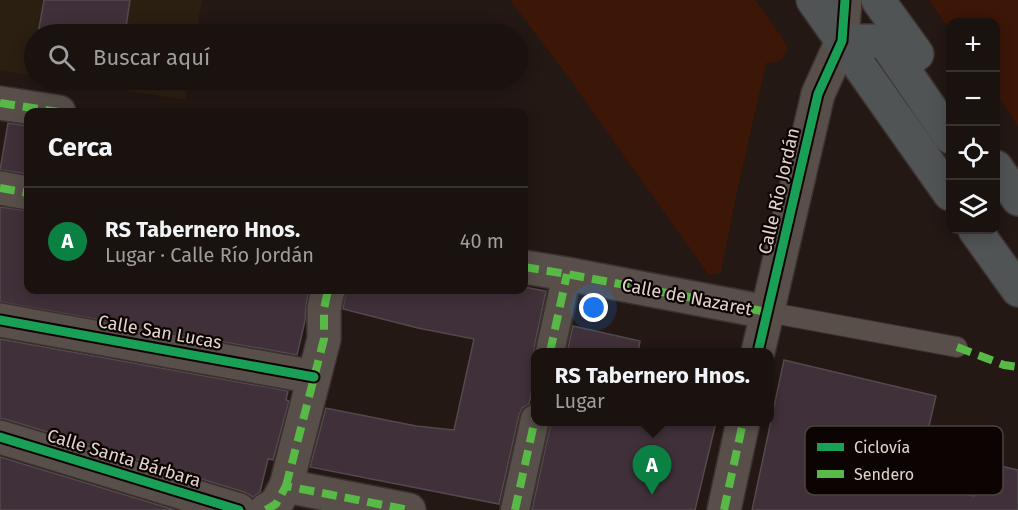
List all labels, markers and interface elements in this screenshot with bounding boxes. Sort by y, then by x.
map controls [946,18,1000,234]
button: + [946,18,1000,72]
search box [24,24,528,90]
icon: search [45,41,78,74]
text: Buscar aquí [93,44,210,71]
button: − [946,72,1000,126]
street label: Calle Río Jordán [754,126,804,256]
button: locate [946,126,1000,180]
text: Cerca [48,132,113,163]
button: layers [946,180,1000,234]
text: RS Tabernero Hnos. [105,216,300,243]
text: A [62,229,73,253]
text: 40 m [460,229,504,253]
text: Lugar · Calle Río Jordán [105,243,314,267]
street label: Calle de Nazaret [620,274,754,320]
your location [579,293,608,322]
street label: Calle San Lucas [96,310,224,354]
popup [531,348,774,426]
text: RS Tabernero Hnos. [555,362,750,389]
text: Lugar [555,389,605,413]
street label: Calle Santa Bárbara [44,424,204,492]
legend [805,426,1003,495]
text: Ciclovía [854,438,910,457]
pin: A [632,446,672,495]
text: Sendero [854,465,914,484]

